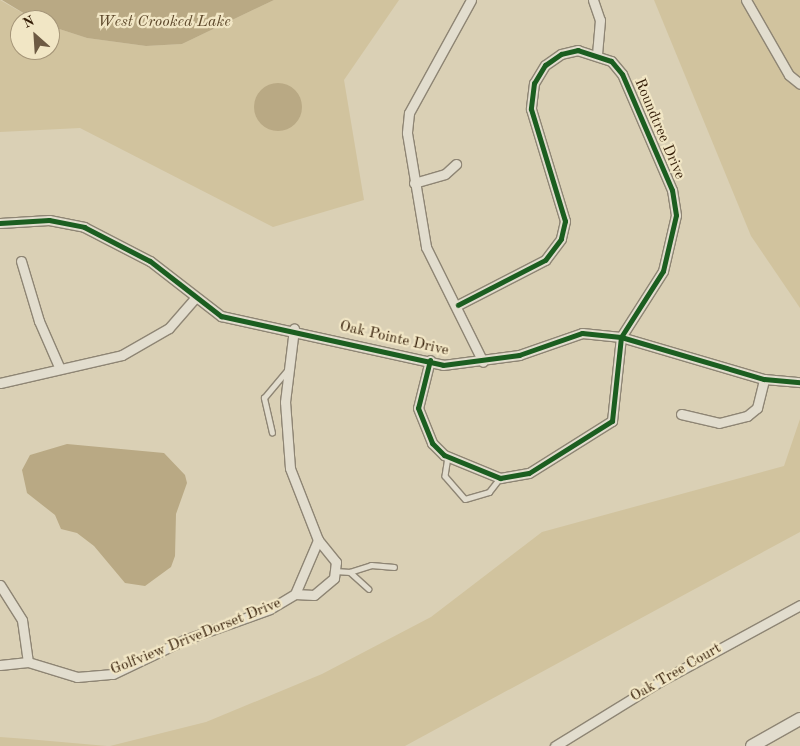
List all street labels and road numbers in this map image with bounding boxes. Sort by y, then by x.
street label: Roundtree Drive [630,76,688,182]
street label: Oak Pointe Drive [338,318,450,360]
street label: Golfview DriveDorset Drive [108,595,284,679]
street label: Oak Tree Court [627,640,725,706]

